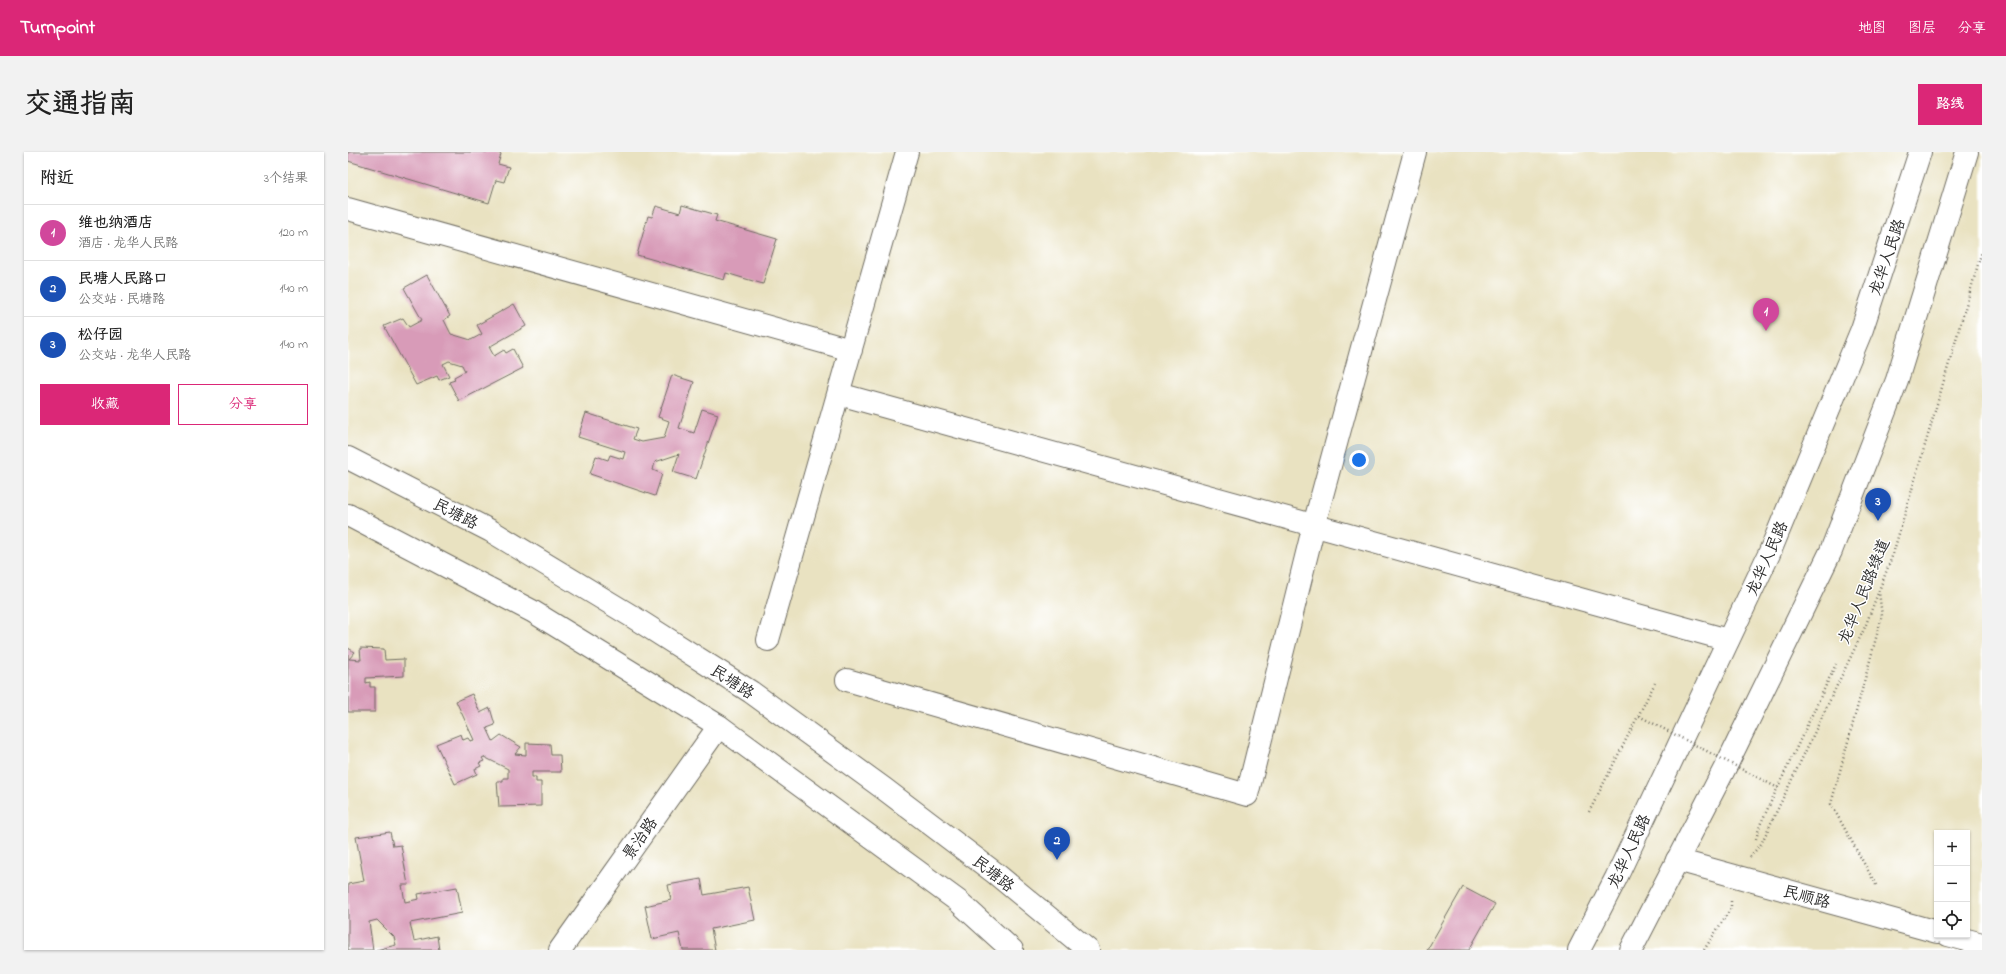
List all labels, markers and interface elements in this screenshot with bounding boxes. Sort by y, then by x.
text: Turnpoint [20,15,95,42]
text: 地图 [1858,18,1886,39]
text: 图层 [1908,18,1936,39]
text: 分享 [1958,18,1986,39]
button: 路线 [1918,84,1982,125]
text: 交通指南 [24,85,136,126]
text: 附近 [40,166,74,191]
text: 3个结果 [264,169,308,188]
text: 维也纳酒店 [78,212,153,234]
street label: 龙华人民路 [1864,216,1912,299]
text: 1 [51,223,55,242]
text: 120 m [278,223,308,242]
text: 酒店 · 龙华人民路 [78,234,178,253]
text: 民塘人民路口 [78,268,168,290]
text: 2 [50,279,56,298]
text: 140 m [280,279,308,298]
text: 公交站 · 民塘路 [78,290,165,309]
pin: 1 [1753,298,1779,331]
text: 松仔园 [78,324,123,346]
text: 3 [50,335,56,354]
text: 140 m [280,335,308,354]
text: 公交站 · 龙华人民路 [78,346,191,365]
button: 收藏 [40,384,170,425]
button: 分享 [178,384,308,425]
your location [1349,450,1369,470]
pin: 3 [1865,488,1891,521]
street label: 民塘路 [428,493,482,536]
street label: 龙华人民路 [1741,517,1795,600]
street label: 龙华人民路绿道 [1833,535,1897,648]
street label: 民塘路 [705,660,759,706]
street label: 龙华人民路 [1602,811,1658,893]
street label: 景治路 [617,813,664,866]
pin: 2 [1044,827,1070,860]
map controls [1934,830,1970,938]
button: + [1934,830,1970,866]
street label: 民塘路 [966,850,1019,899]
button: − [1934,866,1970,902]
street label: 民顺路 [1780,880,1833,916]
button: locate [1934,902,1970,938]

